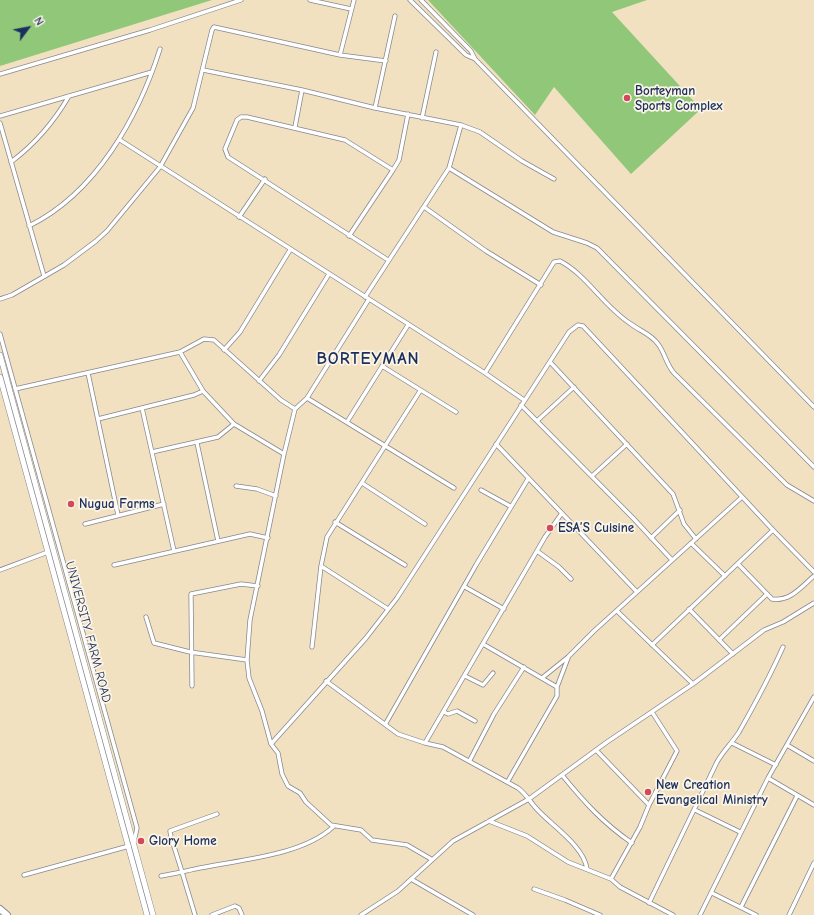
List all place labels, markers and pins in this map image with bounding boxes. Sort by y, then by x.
place label: Borteyman Sports Complex [635,83,723,114]
marker: Borteyman Sports Complex [622,93,632,103]
place label: Nugua Farms [79,496,155,512]
marker: Nugua Farms [66,499,76,509]
place label: ESA’S Cuisine [558,520,634,536]
marker: ESA’S Cuisine [545,523,555,533]
place label: New Creation Evangelical Ministry [656,777,768,808]
marker: New Creation Evangelical Ministry [643,787,653,797]
place label: Glory Home [149,833,217,849]
marker: Glory Home [136,836,146,846]

